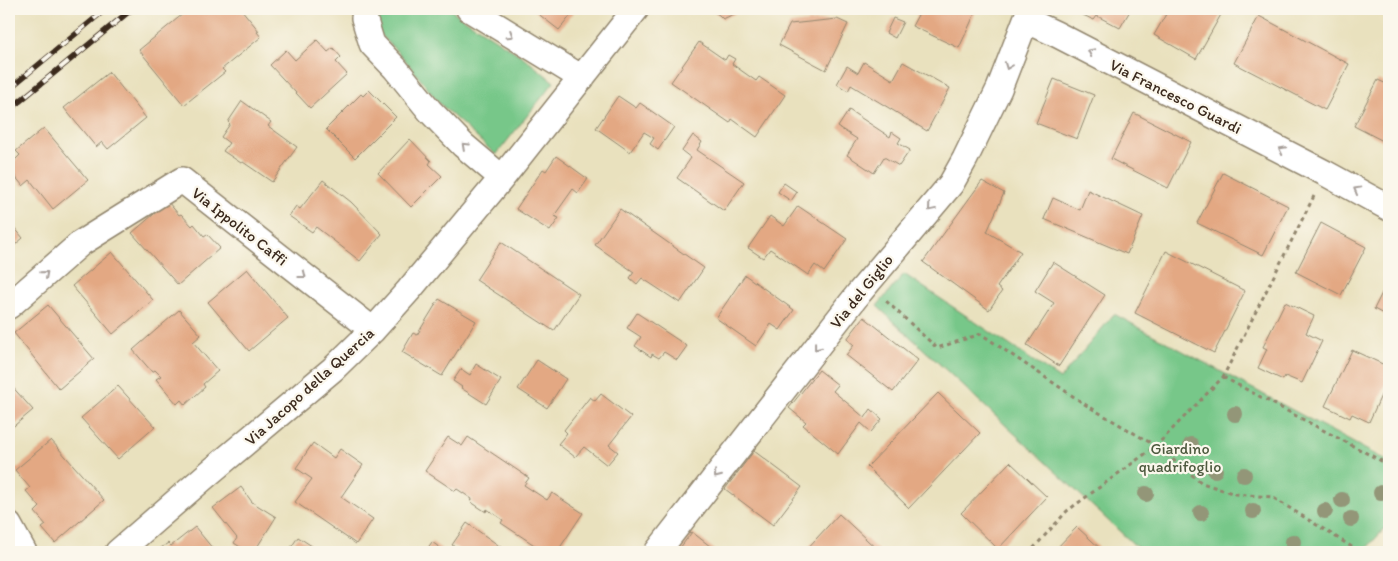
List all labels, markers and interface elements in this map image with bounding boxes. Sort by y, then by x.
one-way arrow [505,28,514,38]
one-way arrow [1087,48,1096,58]
street label: Via Francesco Guardi [1107,55,1245,138]
one-way arrow [1004,61,1014,70]
one-way arrow [462,143,471,152]
one-way arrow [1278,146,1287,156]
street label: Via Ippolito Caffi [188,183,291,270]
one-way arrow [1354,186,1363,196]
one-way arrow [927,202,936,211]
street label: Via del Giglio [826,250,897,332]
one-way arrow [297,269,306,278]
one-way arrow [40,271,49,280]
street label: Via Jacopo della Quercia [241,323,378,449]
one-way arrow [814,341,822,350]
park label: Giardino quadrifoglio [1139,439,1221,476]
one-way arrow [714,469,722,478]

